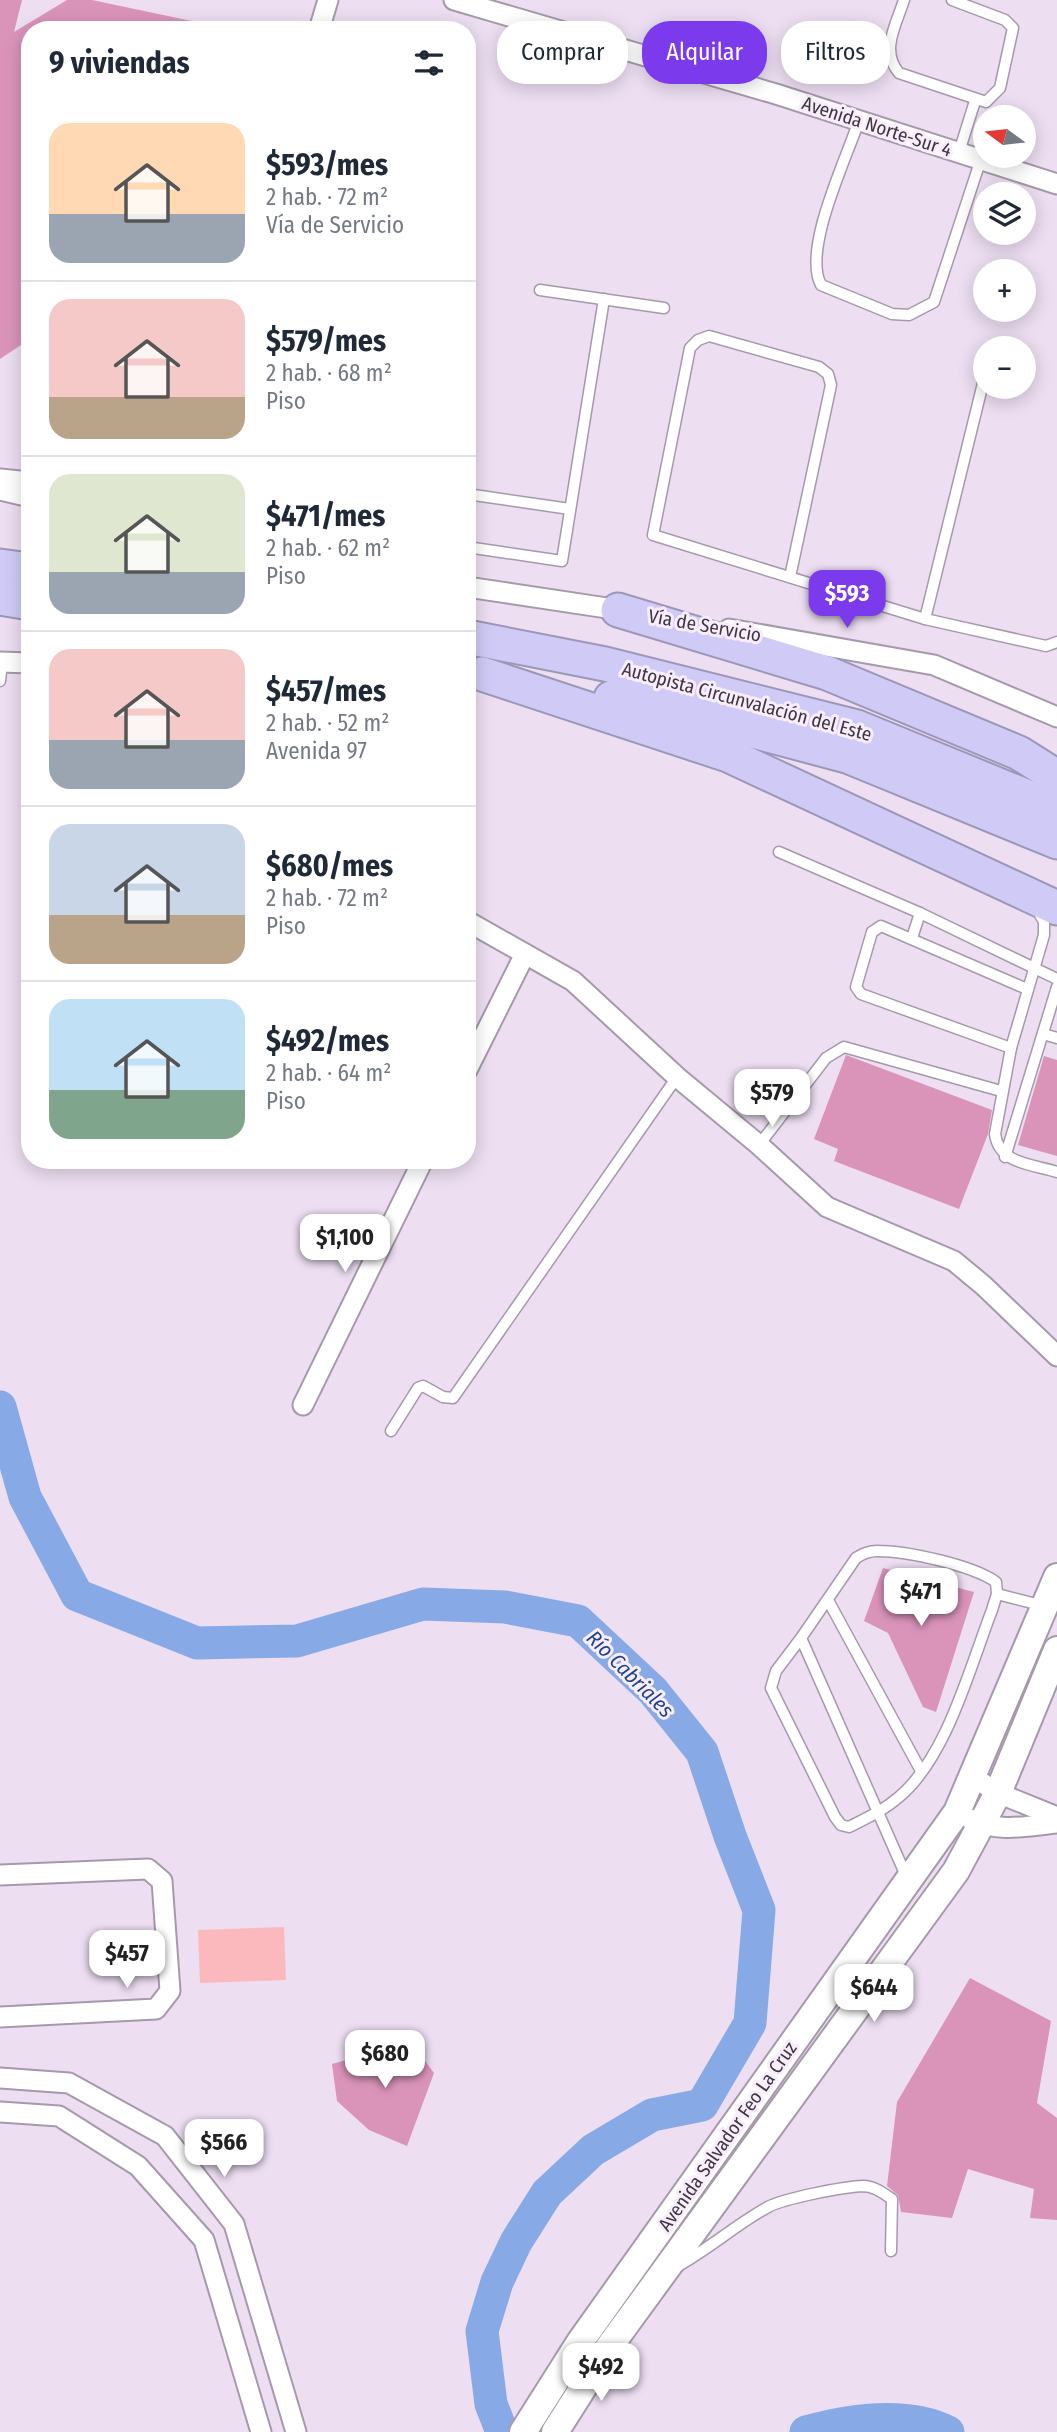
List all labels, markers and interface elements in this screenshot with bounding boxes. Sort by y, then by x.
chip: Comprar [497,21,628,84]
chip: Alquilar [642,21,767,84]
chip: Filtros [781,21,890,84]
icon: filters [410,44,448,82]
text: 9 viviendas [49,45,190,81]
street label: Avenida Norte-Sur 4 [799,91,955,162]
north arrow [973,105,1036,168]
map controls [973,105,1036,399]
text: $593/mes [266,147,388,183]
icon: home [105,151,189,235]
button: layers [973,182,1036,245]
text: 2 hab. · 72 m² [266,183,388,211]
text: Vía de Servicio [266,211,404,239]
button: + [973,259,1036,322]
text: $579/mes [266,323,386,359]
icon: home [105,327,189,411]
button: − [973,336,1036,399]
text: 2 hab. · 68 m² [266,359,392,387]
text: Piso [266,387,306,415]
text: $471/mes [266,498,385,534]
icon: home [105,502,189,586]
text: 2 hab. · 62 m² [266,534,390,562]
text: Piso [266,562,306,590]
pin: $593 [806,570,888,630]
text: $593 [825,579,869,607]
street label: Vía de Servicio [647,604,763,647]
street label: Autopista Circunvalación del Este [620,657,874,746]
text: $457/mes [266,673,386,709]
icon: home [105,677,189,761]
text: 2 hab. · 52 m² [266,709,389,737]
text: Avenida 97 [266,737,367,765]
text: $680/mes [266,848,393,884]
icon: home [105,852,189,936]
text: 2 hab. · 72 m² [266,884,388,912]
text: Piso [266,912,306,940]
text: $492/mes [266,1023,389,1059]
icon: home [105,1027,189,1111]
text: 2 hab. · 64 m² [266,1059,391,1087]
pin: $579 [731,1070,813,1129]
text: $579 [750,1078,794,1106]
text: Piso [266,1087,306,1115]
pin: $1,100 [288,1214,402,1274]
text: $1,100 [316,1223,374,1251]
pin: $471 [880,1568,962,1628]
text: $471 [900,1577,942,1605]
water label: Río Cabriales [581,1625,679,1723]
pin: $457 [86,1930,168,1990]
text: $457 [105,1939,149,1967]
pin: $644 [833,1965,915,2024]
text: $644 [850,1973,898,2001]
pin: $680 [344,2030,426,2090]
street label: Avenida Salvador Feo La Cruz [653,2037,802,2235]
text: $680 [361,2039,409,2067]
pin: $566 [183,2120,265,2179]
text: $566 [201,2128,247,2156]
pin: $492 [560,2344,642,2403]
text: $492 [578,2352,624,2380]

